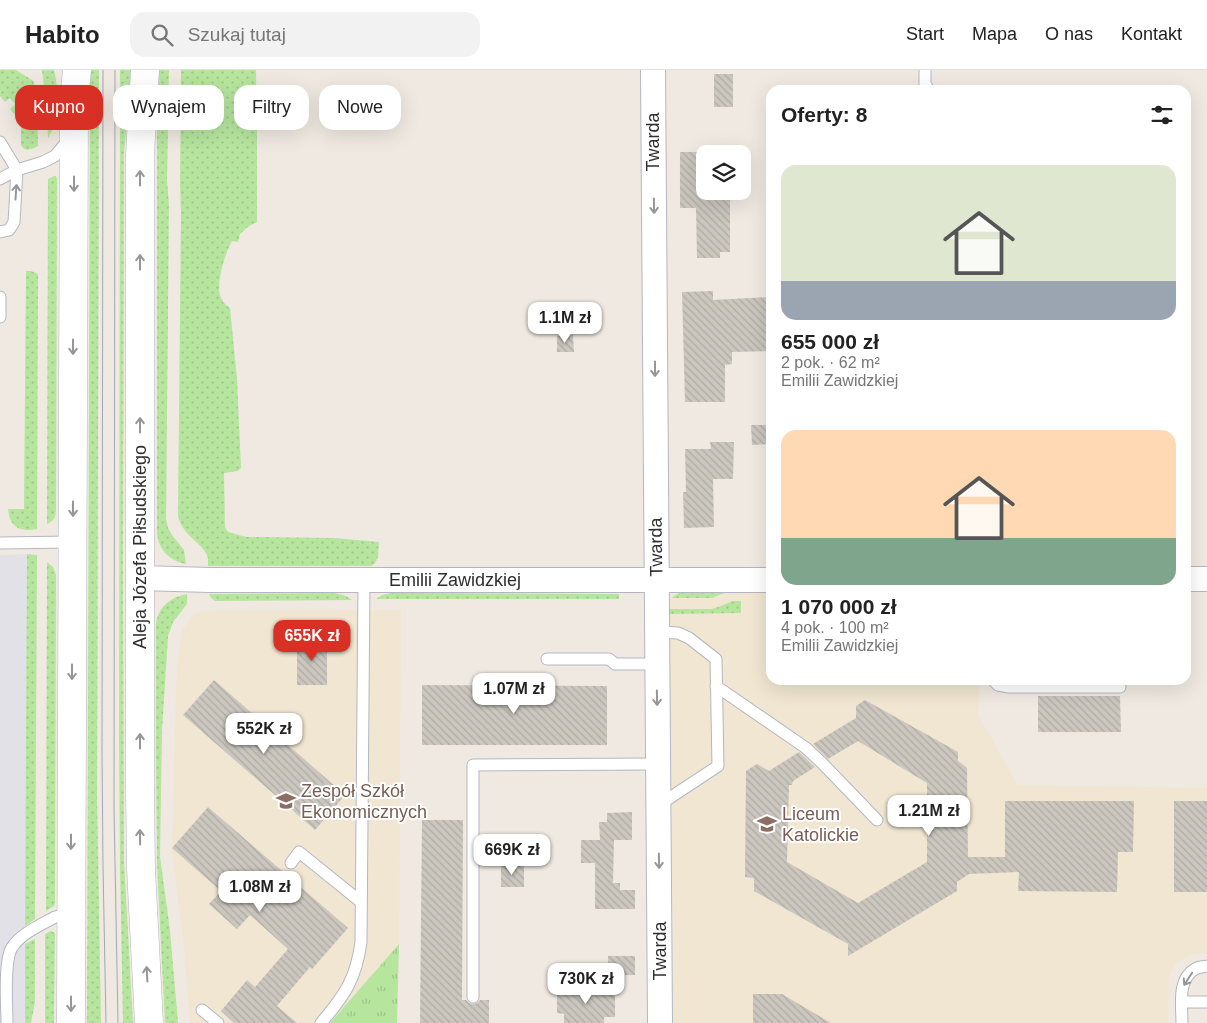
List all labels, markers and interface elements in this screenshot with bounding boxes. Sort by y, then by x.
search box [130,12,480,57]
text: Habito [25,21,100,48]
icon: search [148,21,176,49]
text: Szukaj tutaj [188,24,286,45]
text: Start [906,24,944,44]
text: Mapa [972,24,1017,44]
text: O nas [1045,24,1093,44]
text: Kontakt [1121,24,1182,44]
chip: Kupno [15,85,103,130]
chip: Wynajem [113,85,224,130]
chip: Filtry [234,85,309,130]
chip: Nowe [319,85,401,130]
icon: filters [1148,101,1176,129]
text: Oferty: 8 [781,103,867,126]
street label: Twarda [643,111,663,172]
map controls [696,145,751,200]
button: layers [696,145,751,200]
one-way arrow [135,170,145,186]
one-way arrow [69,176,79,192]
one-way arrow [11,184,20,200]
one-way arrow [649,198,659,214]
icon: home [934,198,1024,288]
one-way arrow [135,254,145,270]
pin: 1.1M zł [519,302,611,344]
text: 1.1M zł [539,309,591,326]
text: 655 000 zł [781,330,879,353]
one-way arrow [68,338,78,355]
text: 2 pok. · 62 m² [781,354,880,371]
one-way arrow [650,360,660,376]
text: Emilii Zawidzkiej [781,372,898,389]
one-way arrow [135,417,145,433]
street label: Aleja Józefa Piłsudskiego [130,445,150,649]
icon: home [934,463,1024,553]
one-way arrow [68,501,78,517]
street label: Twarda [645,516,667,577]
street label: Emilii Zawidzkiej [389,570,521,590]
text: 1 070 000 zł [781,595,897,618]
text: 4 pok. · 100 m² [781,619,889,636]
pin: 655K zł [266,620,358,662]
text: 655K zł [284,627,340,644]
text: Emilii Zawidzkiej [781,637,898,654]
one-way arrow [67,664,77,680]
pin: 1.07M zł [462,672,566,715]
text: 1.07M zł [483,680,545,697]
one-way arrow [652,690,662,706]
pin: 552K zł [218,712,310,755]
text: 552K zł [236,720,292,737]
one-way arrow [135,733,145,750]
place label: Zespół Szkół Ekonomicznych [301,781,427,822]
school or university icon: Zespół Szkół Ekonomicznych [275,790,297,812]
pin: 1.21M zł [877,794,981,837]
text: 1.21M zł [898,802,960,819]
place label: Liceum Katolickie [782,804,859,845]
school or university icon: Liceum Katolickie [756,813,778,835]
one-way arrow [136,829,145,845]
one-way arrow [66,833,76,849]
pin: 669K zł [466,834,558,876]
text: 669K zł [484,841,540,858]
one-way arrow [654,852,664,869]
pin: 1.08M zł [208,870,312,913]
text: 1.08M zł [229,878,291,895]
street label: Twarda [650,920,670,981]
pin: 730K zł [540,962,632,1005]
one-way arrow [142,967,151,983]
text: 730K zł [558,970,614,987]
one-way arrow [1182,972,1193,986]
one-way arrow [66,996,76,1012]

